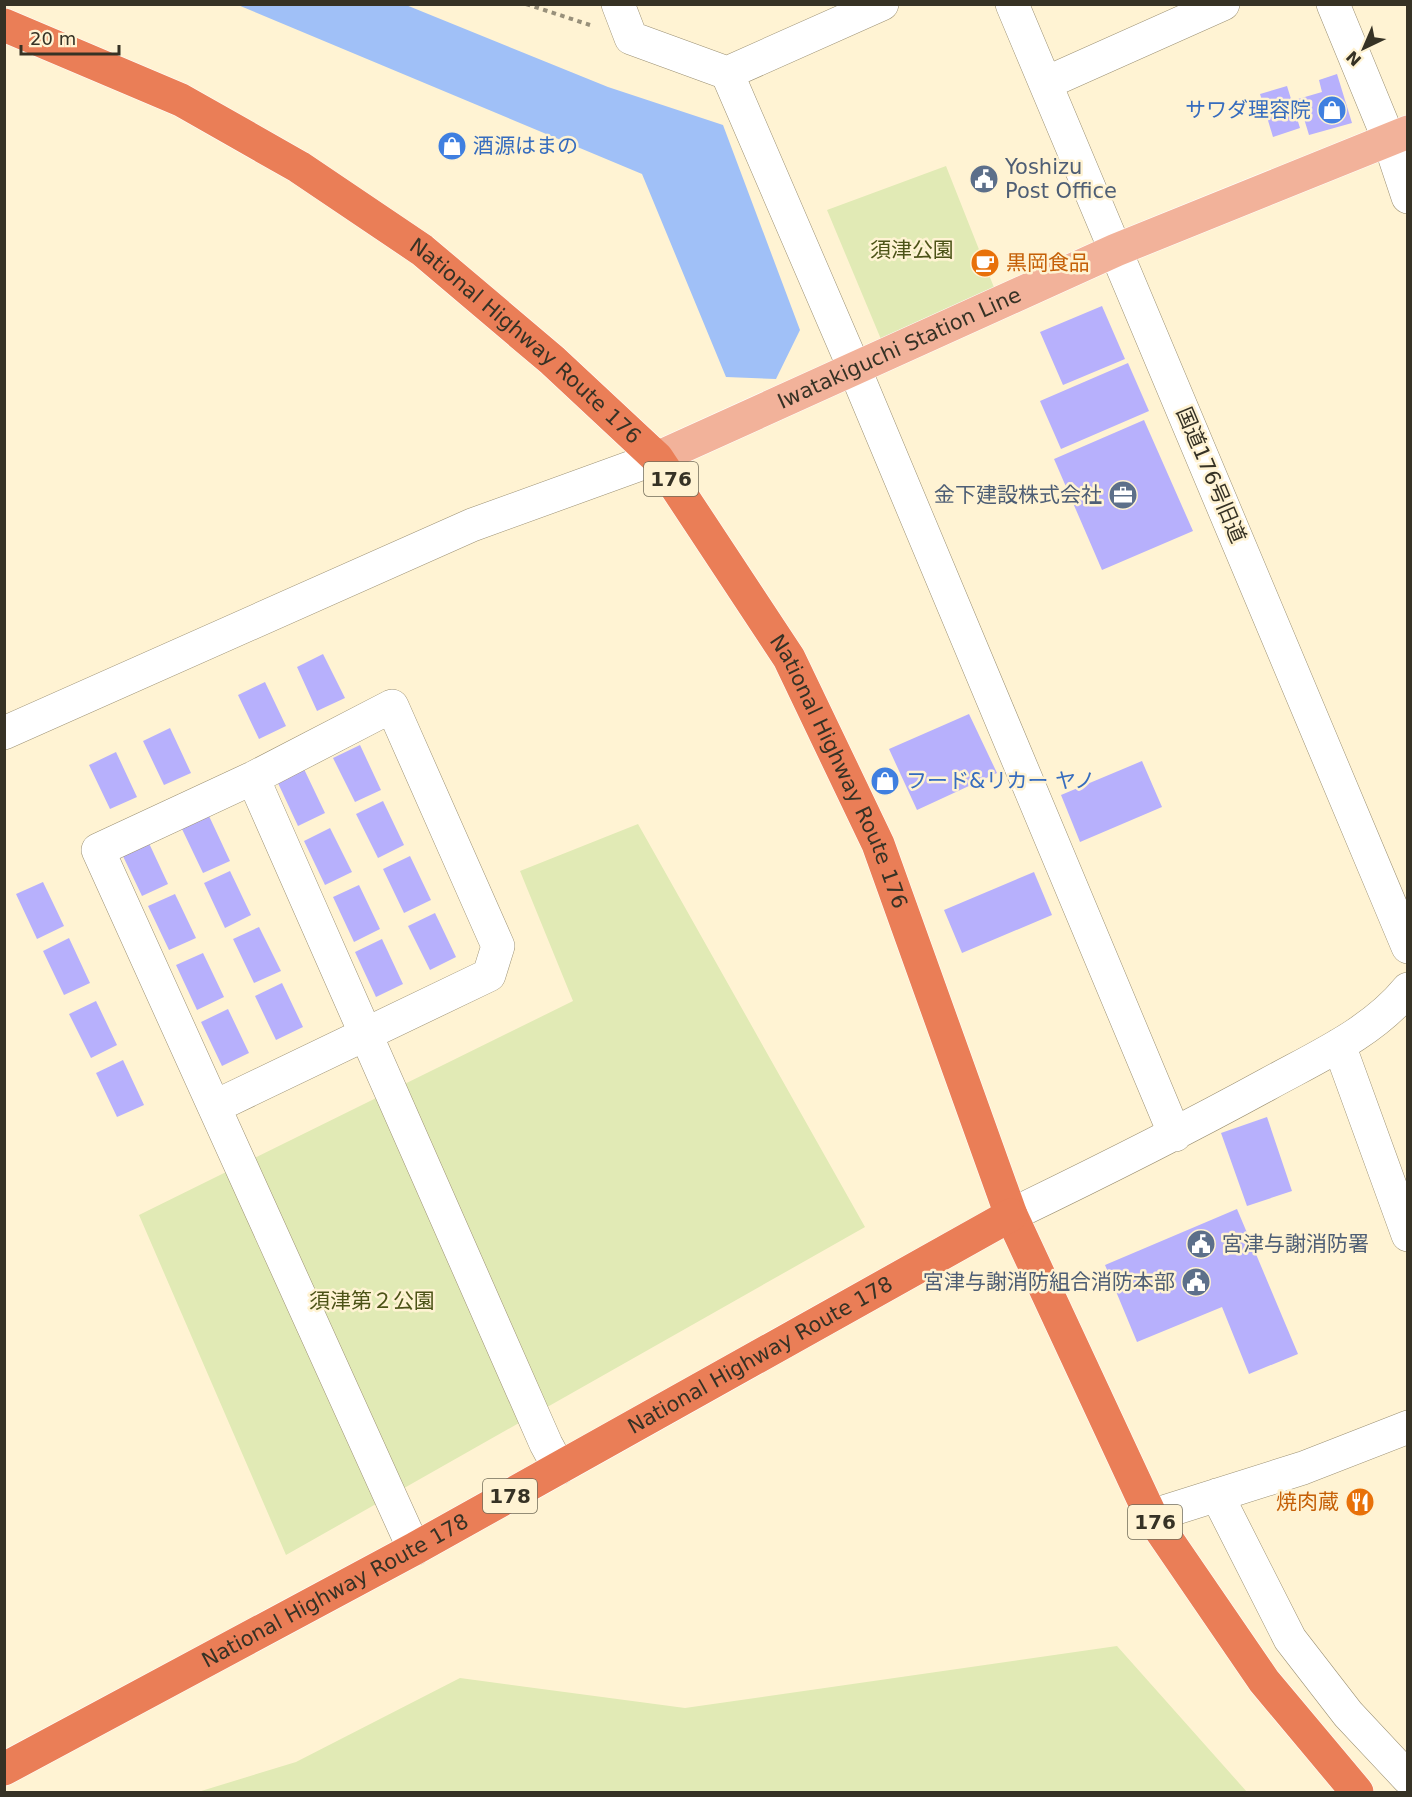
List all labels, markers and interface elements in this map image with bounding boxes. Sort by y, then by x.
scale bar [21,18,118,56]
north arrow [1334,18,1394,78]
text: 20 m [30,28,76,49]
text: N [1343,47,1365,70]
shop icon: サワダ理容院 [1316,94,1348,126]
place label: サワダ理容院 [1185,98,1311,122]
shop icon: 酒源はまの [436,130,468,162]
place label: 酒源はまの [473,134,578,158]
place label: Yoshizu Post Office [1004,155,1117,203]
public building icon: Yoshizu Post Office [968,163,1000,195]
street label: National Highway Route 176 [405,233,646,449]
park label: 須津公園 [870,238,954,262]
cafe icon: 黒岡食品 [969,247,1001,279]
place label: 黒岡食品 [1006,251,1090,275]
street label: Iwatakiguchi Station Line [774,283,1025,414]
street label: 国道176号旧道 [1172,404,1250,546]
road number: 176 [644,462,698,496]
office icon: 金下建設株式会社 [1107,479,1139,511]
place label: 金下建設株式会社 [934,483,1102,507]
street label: National Highway Route 176 [765,630,912,912]
shop icon: フード&リカー ヤノ [869,765,901,797]
place label: フード&リカー ヤノ [906,769,1095,793]
public building icon: 宮津与謝消防署 [1185,1228,1217,1260]
place label: 宮津与謝消防署 [1222,1232,1369,1256]
public building icon: 宮津与謝消防組合消防本部 [1180,1266,1212,1298]
place label: 宮津与謝消防組合消防本部 [923,1270,1175,1294]
street label: National Highway Route 178 [624,1272,897,1439]
park label: 須津第２公園 [309,1289,435,1313]
road number: 178 [483,1479,537,1513]
restaurant icon: 焼肉蔵 [1344,1486,1376,1518]
place label: 焼肉蔵 [1276,1490,1339,1514]
road number: 176 [1128,1505,1182,1539]
street label: National Highway Route 178 [198,1509,473,1673]

